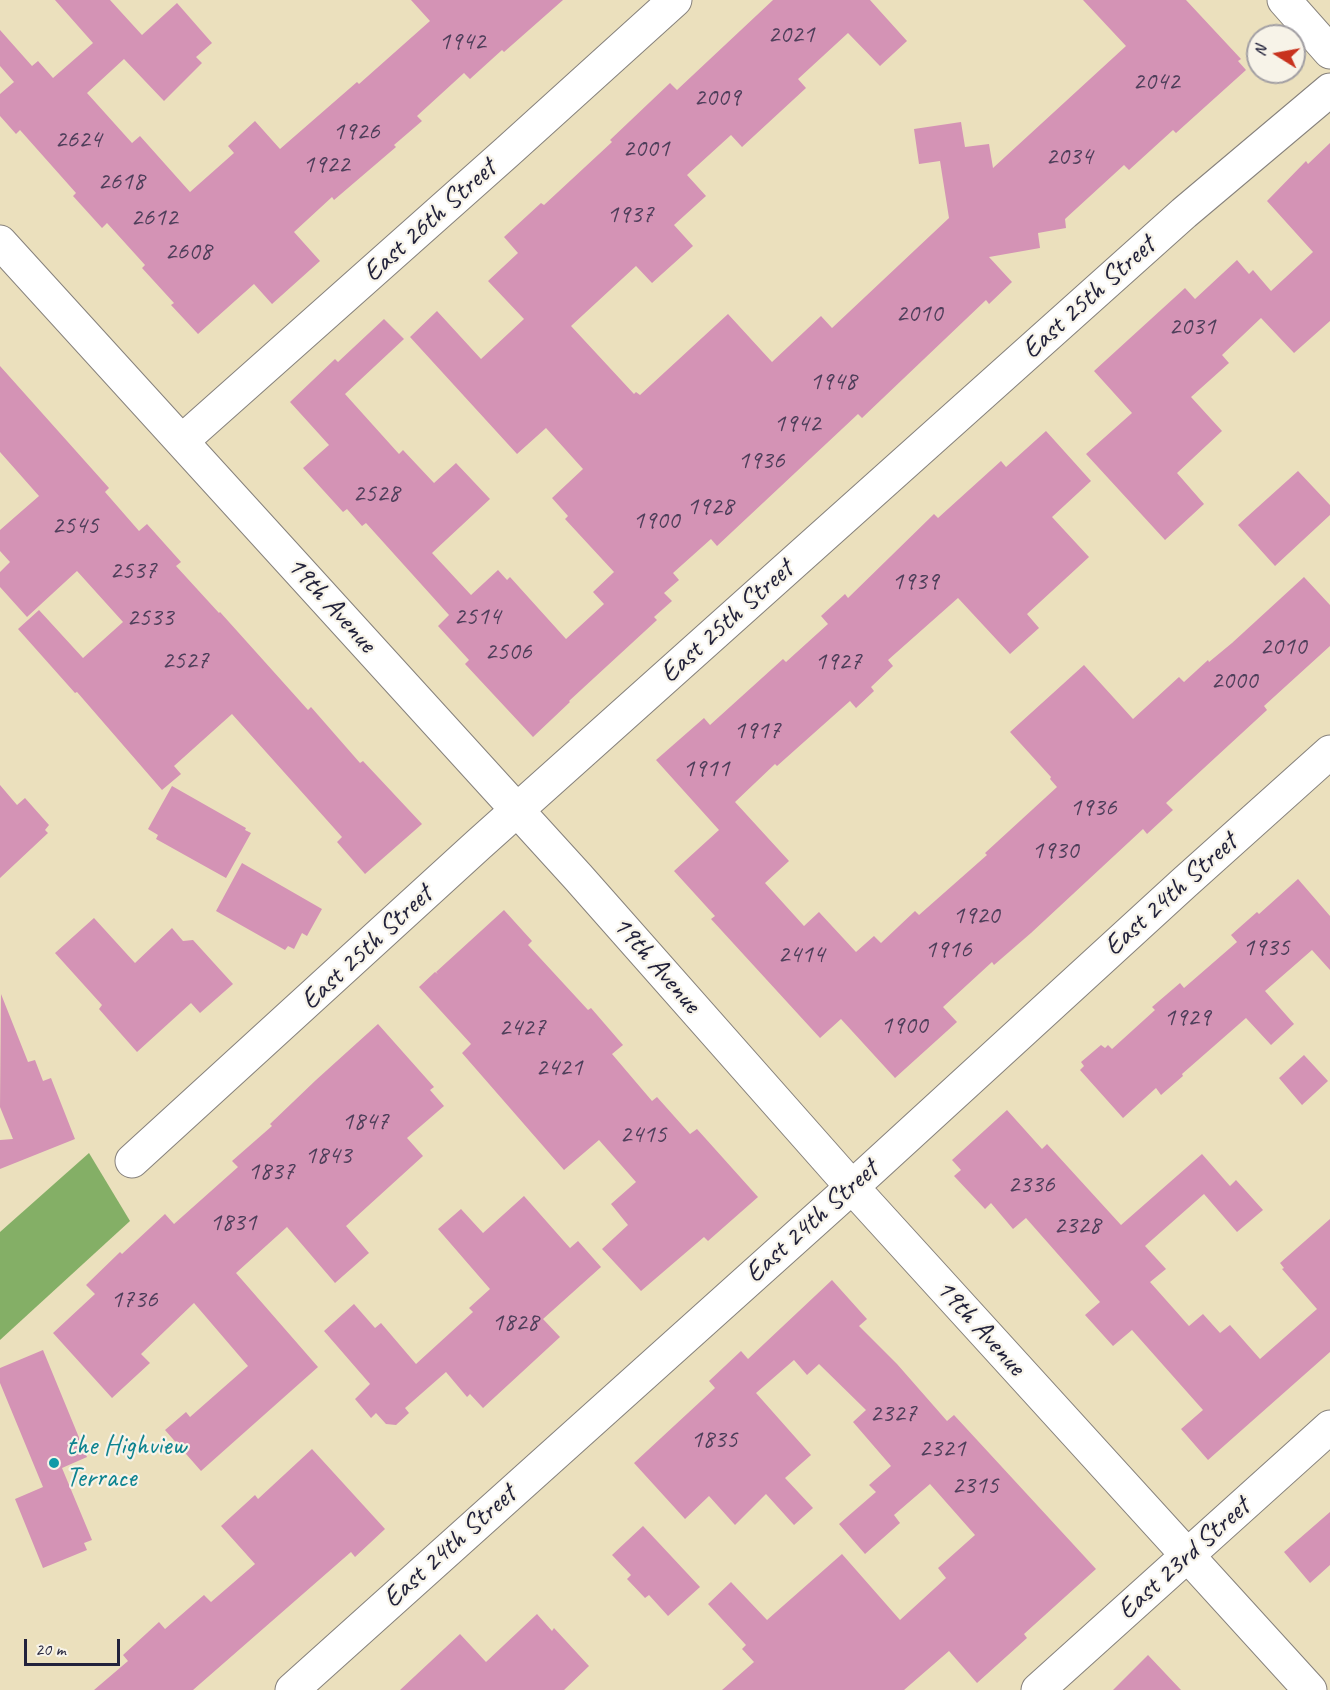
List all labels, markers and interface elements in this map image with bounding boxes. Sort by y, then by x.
house number: 2021 [768,19,814,51]
north arrow [1246,24,1306,84]
house number: 1942 [439,26,485,58]
text: N [1250,44,1271,58]
house number: 2042 [1133,66,1179,98]
house number: 2009 [694,82,740,114]
house number: 1926 [333,116,379,148]
house number: 2624 [55,124,101,156]
house number: 2001 [623,133,669,165]
house number: 2034 [1046,141,1092,173]
house number: 1922 [303,149,349,181]
street label: East 26th Street [356,152,504,290]
house number: 2618 [98,166,144,198]
house number: 1937 [607,199,653,231]
house number: 2612 [131,202,177,234]
street label: East 25th Street [1015,229,1163,367]
house number: 2608 [165,236,211,268]
house number: 2010 [896,298,942,330]
house number: 2031 [1169,311,1215,343]
house number: 1948 [810,366,856,398]
house number: 1942 [774,408,820,440]
house number: 1936 [738,445,784,477]
house number: 2528 [353,478,399,510]
house number: 1928 [687,491,733,523]
house number: 1900 [633,505,679,537]
house number: 2545 [52,510,98,542]
street label: 19th Avenue [279,550,383,660]
street label: East 25th Street [653,553,801,691]
house number: 2537 [110,555,156,587]
house number: 1939 [892,566,938,598]
house number: 2514 [454,601,500,633]
house number: 2533 [127,602,173,634]
house number: 2010 [1260,631,1306,663]
house number: 2506 [485,636,531,668]
house number: 2527 [162,645,208,677]
house number: 1927 [815,646,861,678]
house number: 2000 [1211,665,1257,697]
house number: 1917 [734,715,780,747]
house number: 1911 [683,753,729,785]
house number: 1936 [1070,792,1116,824]
street label: East 24th Street [1097,826,1245,964]
house number: 1930 [1032,835,1078,867]
street label: East 25th Street [294,879,440,1017]
house number: 1920 [953,900,999,932]
street label: 19th Avenue [605,909,707,1021]
house number: 1935 [1243,932,1289,964]
house number: 1916 [925,934,971,966]
house number: 2414 [778,939,824,971]
house number: 1929 [1164,1002,1210,1034]
house number: 1900 [881,1010,927,1042]
house number: 2427 [499,1012,545,1044]
house number: 2421 [536,1052,582,1084]
house number: 1847 [342,1106,388,1138]
house number: 2415 [620,1119,666,1151]
house number: 1843 [305,1140,351,1172]
street label: East 24th Street [738,1153,886,1291]
house number: 1837 [248,1156,294,1188]
house number: 2336 [1008,1169,1054,1201]
house number: 1831 [210,1207,256,1239]
house number: 2328 [1054,1210,1100,1242]
street label: 19th Avenue [928,1273,1032,1383]
house number: 1736 [111,1284,157,1316]
house number: 1828 [492,1307,538,1339]
house number: 2327 [870,1398,916,1430]
house number: 1835 [691,1424,737,1456]
place label: the Highview Terrace [66,1430,186,1496]
house number: 2321 [919,1433,965,1465]
marker: the Highview Terrace [47,1456,61,1470]
house number: 2315 [952,1470,998,1502]
street label: East 24th Street [376,1478,524,1616]
street label: East 23rd Street [1111,1491,1257,1627]
scale bar [27,1627,123,1665]
text: 20 m [35,1638,66,1660]

